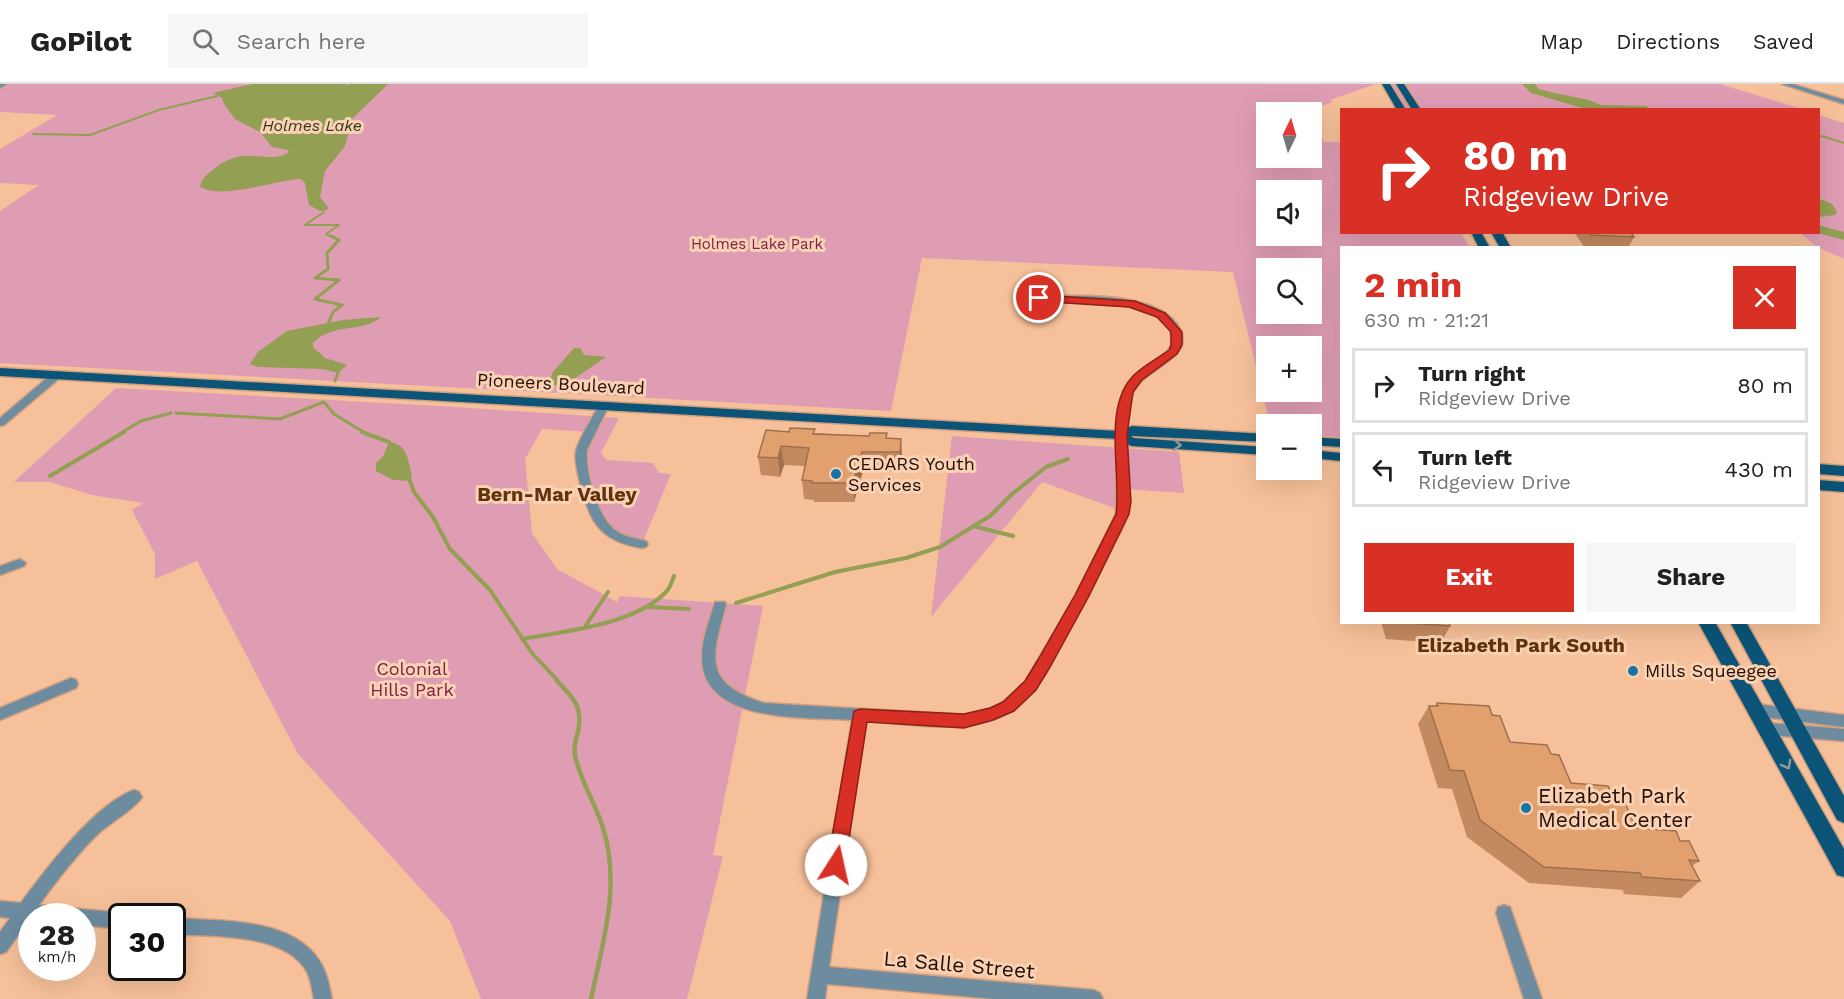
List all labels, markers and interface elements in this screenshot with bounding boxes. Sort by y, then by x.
search box [168,14,588,68]
text: GoPilot [30,25,132,58]
icon: search [189,25,222,58]
text: Search here [237,29,366,54]
text: Map [1540,29,1583,54]
text: Directions [1616,29,1720,54]
text: Saved [1753,29,1814,54]
north arrow [1256,102,1322,168]
map controls [1256,102,1322,480]
water label: Holmes Lake [262,116,362,135]
text: 80 m [1463,131,1568,180]
icon: right [1364,132,1442,210]
button: sound [1256,180,1322,246]
text: Ridgeview Drive [1463,181,1669,213]
park label: Holmes Lake Park [691,235,824,253]
button: search [1256,258,1322,324]
text: 2 min [1364,264,1462,306]
button: close [1733,266,1796,329]
pin [1013,272,1064,323]
icon: arrive [1022,281,1055,314]
text: 630 m · 21:21 [1364,308,1489,332]
button: + [1256,336,1322,402]
text: Turn right [1418,361,1525,386]
street label: Pioneers Boulevard [477,369,645,398]
icon: right [1367,369,1400,402]
text: 80 m [1737,373,1793,398]
text: Ridgeview Drive [1418,386,1571,410]
button: − [1256,414,1322,480]
one-way arrow [1172,439,1181,452]
text: Turn left [1418,445,1512,470]
place label: CEDARS Youth Services [848,453,975,495]
icon: left [1367,453,1400,486]
text: 430 m [1725,457,1793,482]
marker: CEDARS Youth Services [829,467,843,481]
text: Ridgeview Drive [1418,470,1571,494]
district label: Bern-Mar Valley [477,482,638,506]
button: Exit [1364,543,1574,612]
button: Share [1586,543,1796,612]
district label: Elizabeth Park South [1417,633,1625,657]
park label: Colonial Hills Park [370,658,454,700]
place label: Mills Squeegee [1645,660,1777,681]
marker: Mills Squeegee [1626,664,1640,678]
one-way arrow [1780,758,1791,769]
place label: Elizabeth Park Medical Center [1538,783,1692,832]
marker: Elizabeth Park Medical Center [1519,801,1533,815]
position arrow [804,833,868,897]
speed limit sign: 30 [108,903,186,981]
text: 28 [39,917,75,952]
street label: La Salle Street [882,945,1036,984]
text: km/h [38,948,76,966]

